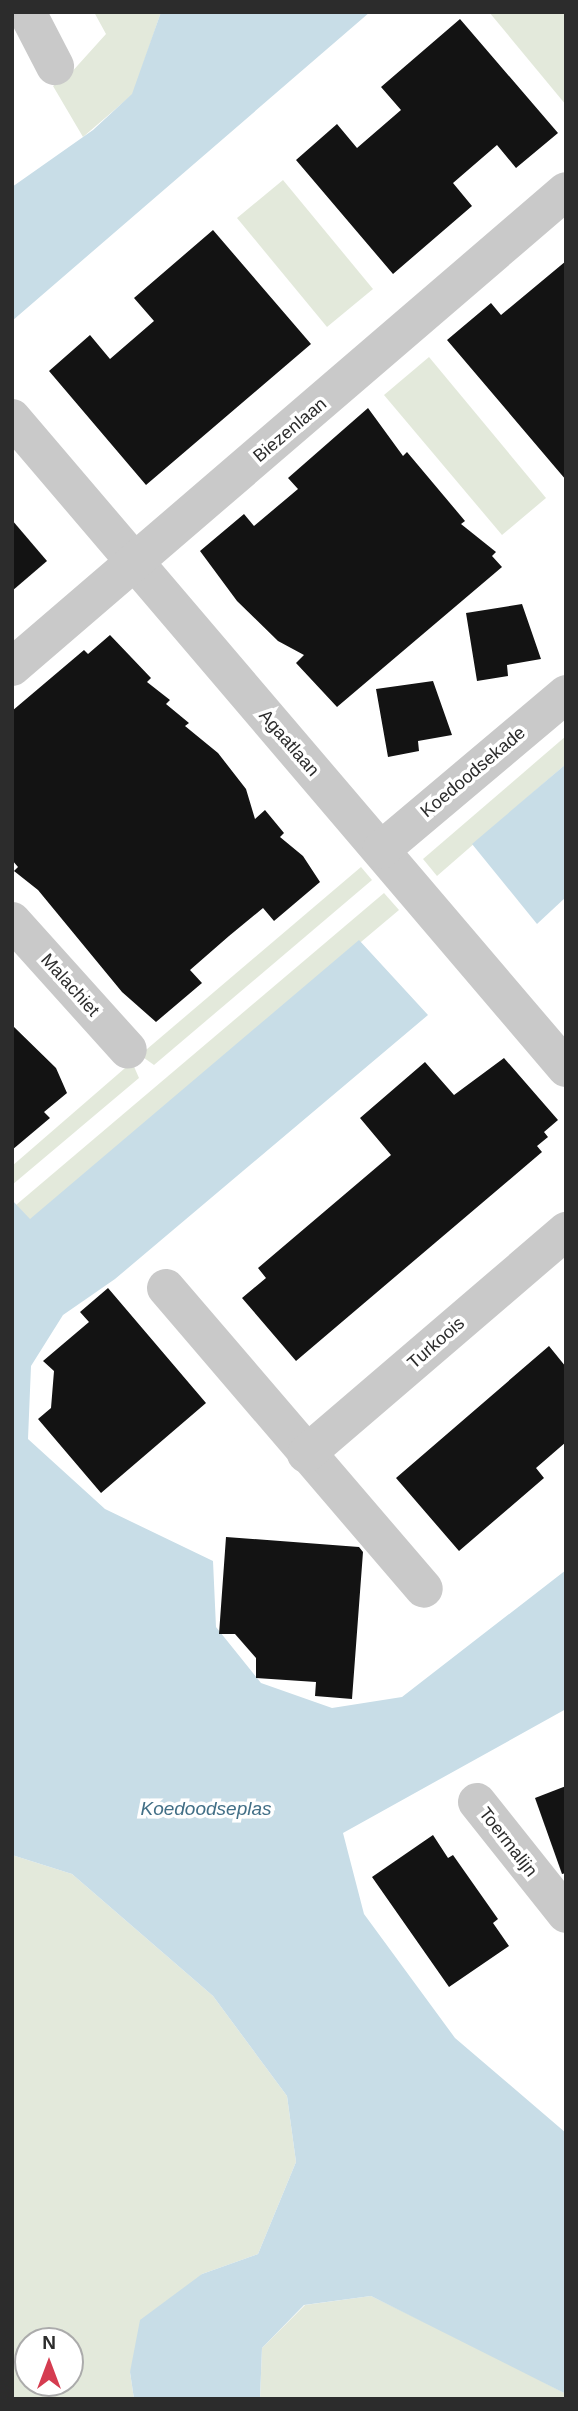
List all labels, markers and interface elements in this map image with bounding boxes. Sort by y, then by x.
street label: Biezenlaan [249,393,331,467]
street label: Agaatlaan [254,705,324,781]
street label: Koedoodsekade [416,722,530,822]
street label: Malachiet [36,949,104,1021]
street label: Turkoois [403,1312,469,1374]
water label: Koedoodseplas [141,1798,271,1820]
street label: Toermalijn [474,1803,542,1881]
north arrow [14,2327,84,2397]
text: N [42,2332,56,2353]

